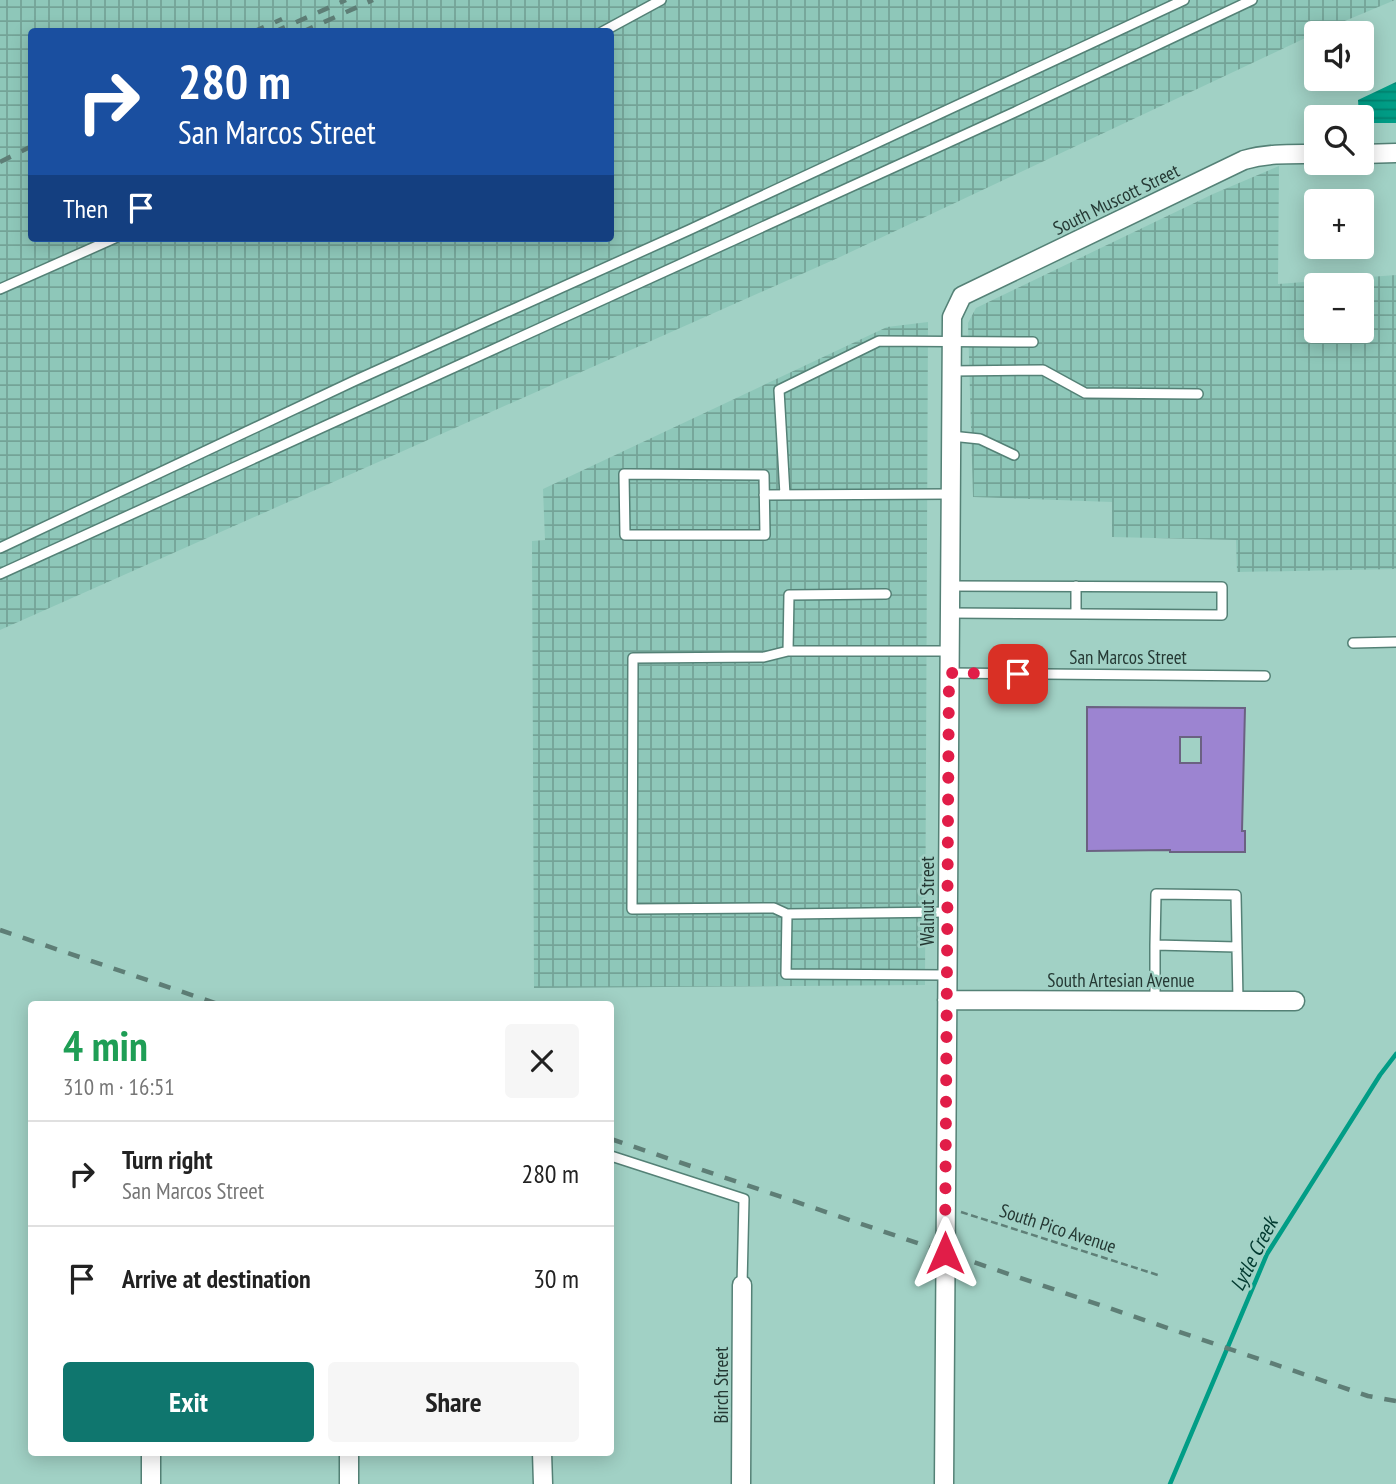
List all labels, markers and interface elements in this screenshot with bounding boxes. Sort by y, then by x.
map controls [1304,21,1374,343]
button: sound [1304,21,1374,91]
text: 280 m [178,49,291,113]
icon: right [63,56,154,147]
button: search [1304,105,1374,175]
text: San Marcos Street [178,111,376,153]
street label: South Muscott Street [1049,158,1184,240]
icon: arrive [122,189,160,227]
button: + [1304,189,1374,259]
text: Then [63,192,108,225]
button: − [1304,273,1374,343]
pin [988,644,1048,704]
street label: San Marcos Street [1069,645,1187,669]
icon: arrive [999,655,1037,693]
street label: Walnut Street [915,856,939,946]
street label: South Artesian Avenue [1047,968,1195,992]
text: 4 min [63,1018,148,1073]
button: close [505,1024,579,1098]
text: 310 m · 16:51 [63,1072,175,1101]
text: Turn right [122,1143,213,1176]
icon: right [63,1155,101,1193]
text: 280 m [521,1157,579,1190]
text: San Marcos Street [122,1176,264,1205]
street label: South Pico Avenue [997,1198,1119,1258]
water label: Lytle Creek [1224,1210,1285,1295]
position arrow [908,1216,982,1290]
icon: arrive [63,1260,101,1298]
text: Arrive at destination [122,1262,311,1295]
text: 30 m [533,1262,579,1295]
street label: Birch Street [709,1346,733,1423]
button: Exit [63,1362,314,1442]
button: Share [328,1362,579,1442]

